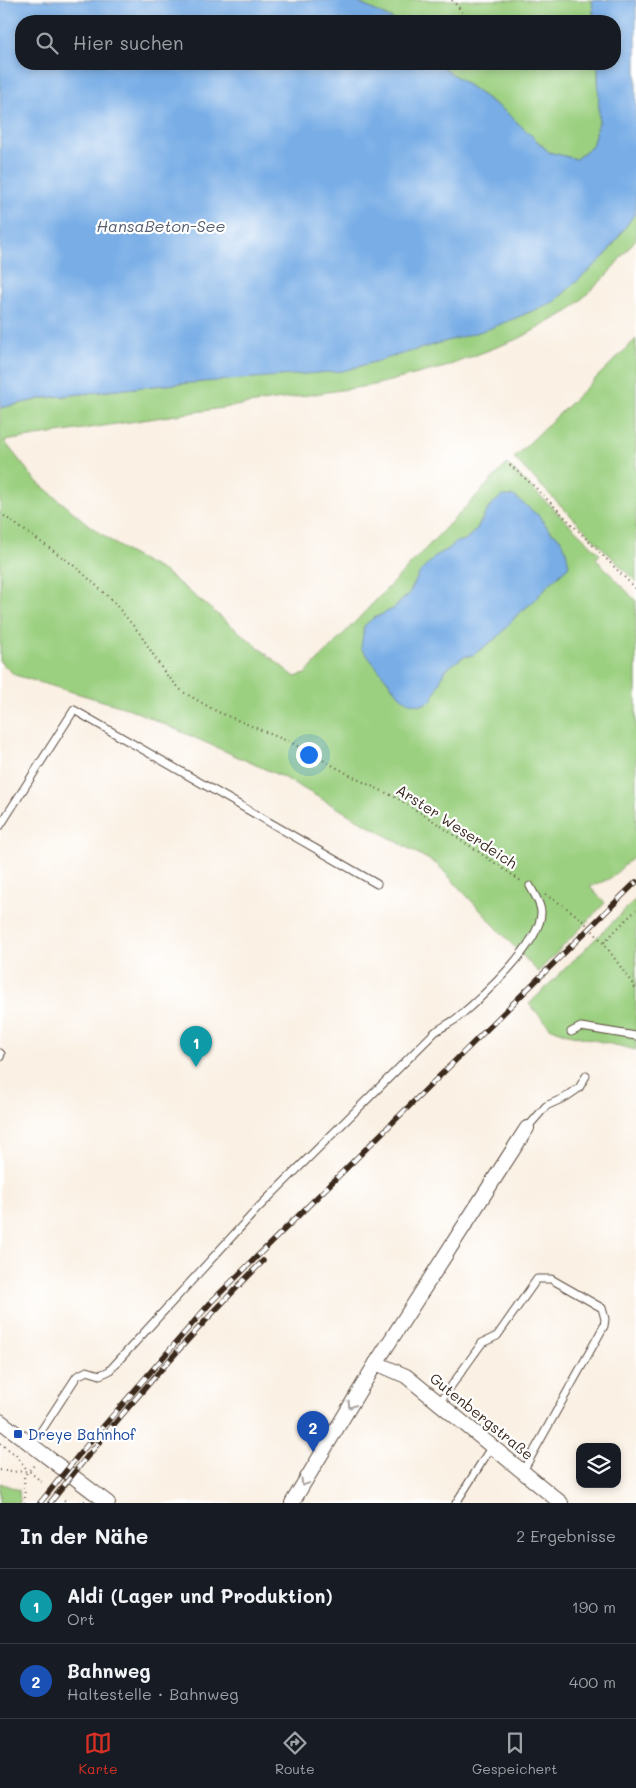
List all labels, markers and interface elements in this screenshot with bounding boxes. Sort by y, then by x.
search box [15,15,621,70]
icon: search [33,29,61,57]
text: Hier suchen [73,30,184,55]
water label: HansaBeton-See [97,215,225,236]
your location [296,742,322,768]
street label: Arster Weserdeich [393,779,521,873]
pin: 1 [180,1026,212,1067]
street label: Gutenbergstraße [426,1368,538,1464]
one-way arrow [348,1399,358,1408]
pin: 2 [297,1411,329,1452]
place label: Dreye Bahnhof [28,1424,137,1444]
marker: Dreye Bahnhof [12,1428,24,1440]
map controls [576,1443,621,1488]
button: layers [576,1443,621,1488]
one-way arrow [300,1477,310,1486]
text: In der Nähe [20,1522,148,1549]
text: 2 Ergebnisse [516,1525,616,1546]
text: Aldi (Lager und Produktion) [67,1583,333,1608]
text: 1 [32,1596,40,1617]
text: 190 m [572,1596,616,1617]
text: Ort [67,1608,95,1629]
text: Bahnweg [67,1658,151,1683]
text: 2 [32,1671,40,1692]
text: 400 m [569,1671,616,1692]
text: Haltestelle · Bahnweg [67,1683,239,1704]
tab: Karte [79,1729,118,1778]
tab: Route [275,1729,315,1778]
tab: Gespeichert [472,1729,557,1778]

